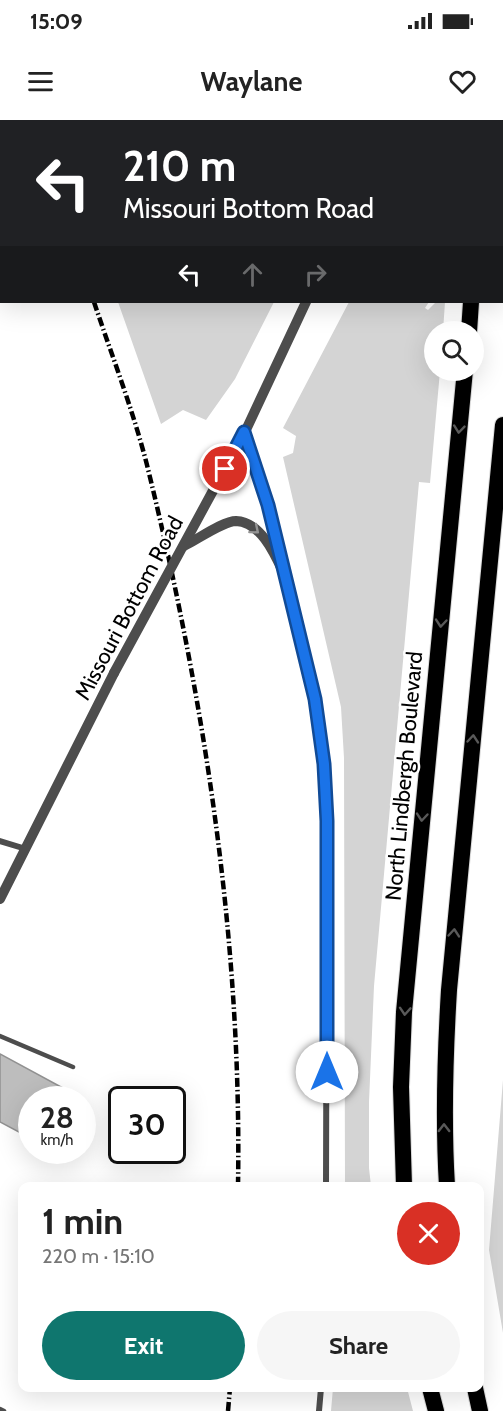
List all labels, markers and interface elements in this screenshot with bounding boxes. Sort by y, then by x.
text: 15:09 [30,8,83,35]
icon: menu [24,65,57,98]
text: Waylane [201,65,302,98]
icon: heart [446,65,479,98]
text: 210 m [123,140,236,192]
icon: left [24,144,102,222]
text: Missouri Bottom Road [123,192,374,225]
icon: left [173,258,206,291]
icon: ahead [236,258,269,291]
icon: right [299,258,332,291]
map controls [424,321,484,381]
button: search [424,321,484,381]
one-way arrow [453,424,466,433]
pin [199,443,250,494]
icon: arrive [208,452,241,485]
street label: Missouri Bottom Road [69,511,189,705]
one-way arrow [248,523,259,534]
one-way arrow [435,618,448,627]
street label: North Lindbergh Boulevard [380,650,428,902]
one-way arrow [466,735,479,744]
one-way arrow [416,812,429,822]
one-way arrow [447,929,460,938]
one-way arrow [398,1007,411,1016]
position arrow [295,1040,359,1104]
speed limit sign: 30 [108,1086,186,1164]
text: 28 [40,1099,74,1136]
one-way arrow [438,1124,450,1133]
text: km/h [41,1131,73,1149]
text: 1 min [42,1199,123,1243]
button: close [397,1202,460,1265]
text: 220 m · 15:10 [42,1244,155,1268]
button: Exit [42,1311,245,1380]
button: Share [257,1311,460,1380]

